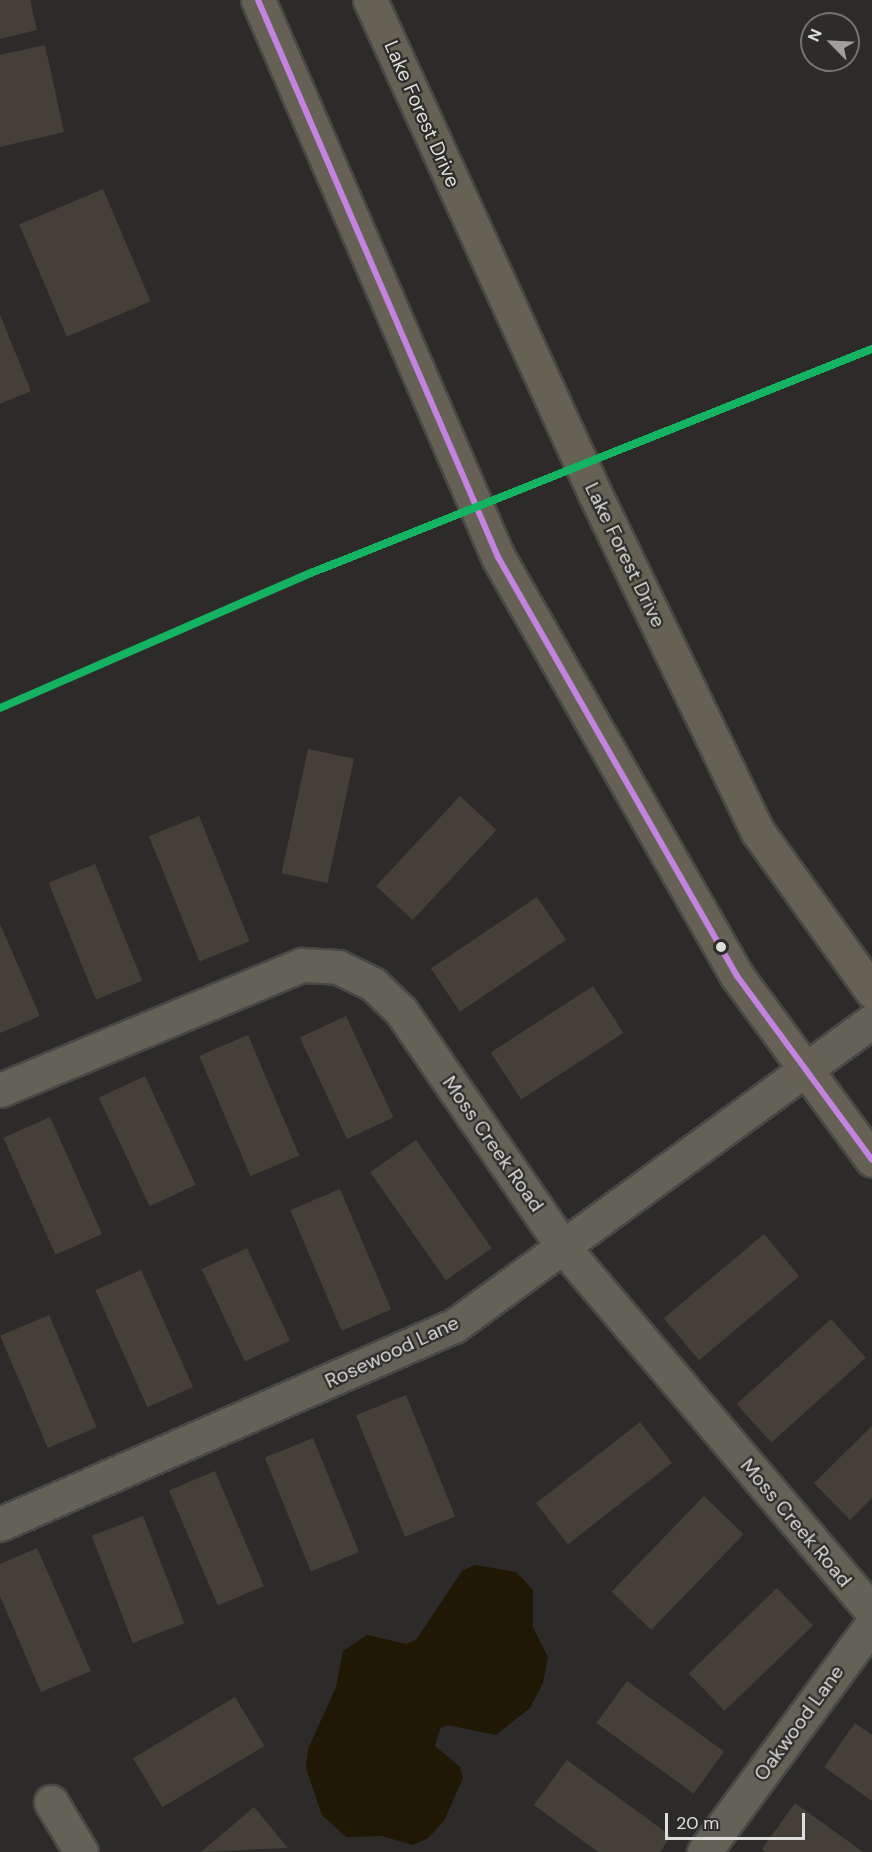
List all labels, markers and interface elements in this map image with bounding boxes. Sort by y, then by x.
north arrow [800,12,860,72]
text: N [803,26,827,45]
street label: Lake Forest Drive [379,37,465,191]
street label: Lake Forest Drive [580,479,670,631]
unlabelled marker [715,941,727,953]
street label: Moss Creek Road [437,1072,549,1216]
street label: Rosewood Lane [321,1311,463,1393]
street label: Moss Creek Road [735,1454,857,1592]
street label: Oakwood Lane [749,1660,849,1786]
scale bar [668,1801,808,1839]
text: 20 m [676,1811,719,1835]

